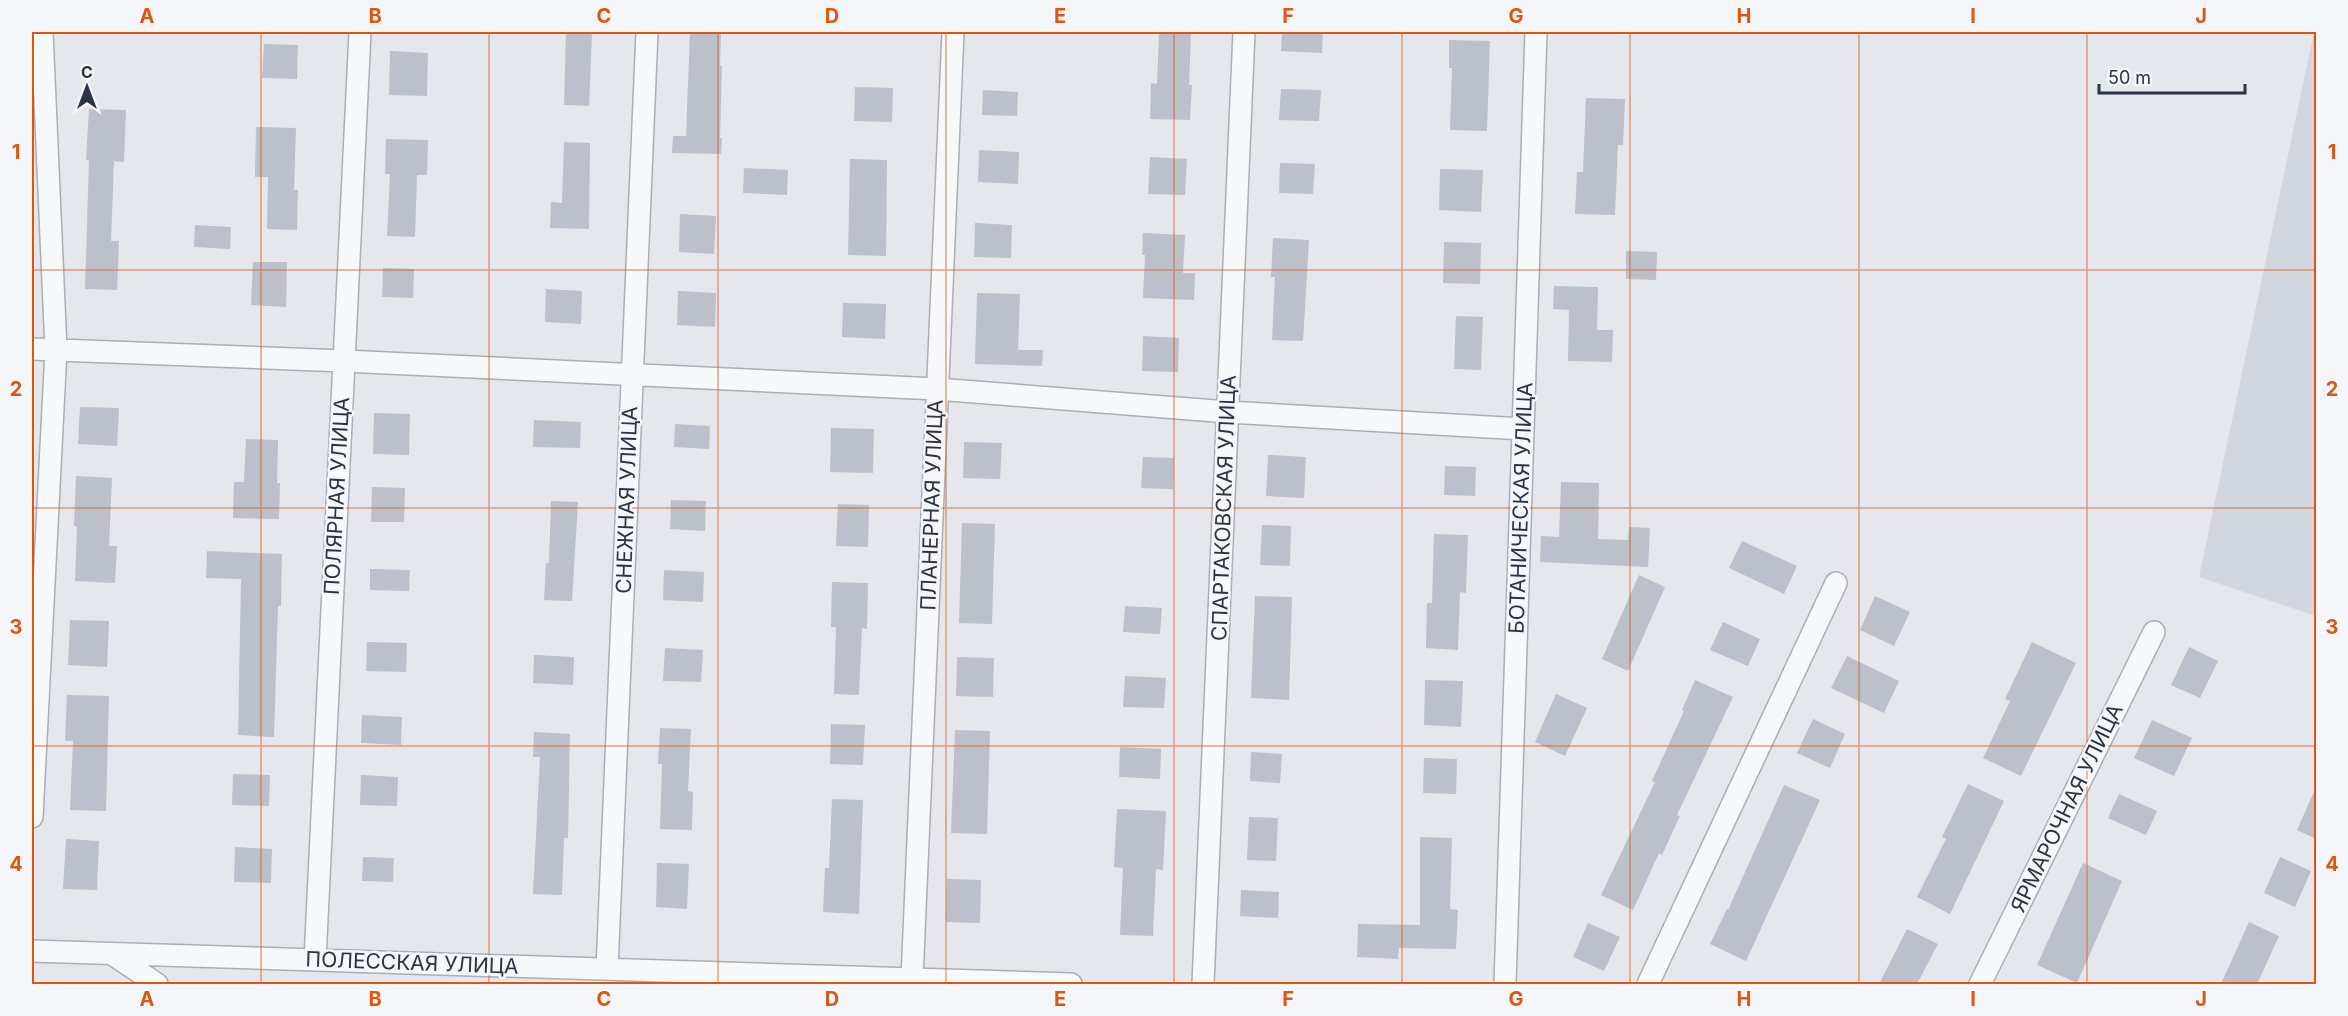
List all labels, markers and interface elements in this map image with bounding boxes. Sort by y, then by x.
text: A [140,4,155,28]
text: B [368,4,382,28]
text: C [597,4,611,28]
text: D [825,4,839,28]
text: E [1054,4,1066,28]
text: F [1282,4,1294,28]
text: G [1508,4,1524,28]
text: H [1737,4,1751,28]
text: I [1970,4,1976,28]
text: J [2195,4,2207,28]
north arrow [57,57,117,117]
scale bar [2099,57,2244,95]
text: С [81,62,93,82]
text: 50 m [2108,67,2151,88]
text: 1 [12,140,20,164]
text: 1 [2328,140,2336,164]
street label: СПАРТАКОВСКАЯ УЛИЦА [1206,375,1241,641]
text: 2 [10,377,22,401]
text: 2 [2326,377,2338,401]
street label: БОТАНИЧЕСКАЯ УЛИЦА [1504,382,1537,634]
street label: ПОЛЯРНАЯ УЛИЦА [319,396,354,596]
street label: ПЛАНЕРНАЯ УЛИЦА [915,399,948,611]
street label: СНЕЖНАЯ УЛИЦА [611,406,642,594]
text: 3 [10,615,22,639]
text: 3 [2326,615,2338,639]
street label: ЯРМАРОЧНАЯ УЛИЦА [2005,700,2128,916]
text: 4 [9,852,23,876]
text: 4 [2325,852,2339,876]
street label: ПОЛЕССКАЯ УЛИЦА [305,946,519,979]
text: A [140,987,155,1011]
text: B [368,987,382,1011]
text: C [597,987,611,1011]
text: D [825,987,839,1011]
text: E [1054,987,1066,1011]
text: F [1282,987,1294,1011]
text: G [1508,987,1524,1011]
text: H [1737,987,1751,1011]
text: I [1970,987,1976,1011]
text: J [2195,987,2207,1011]

